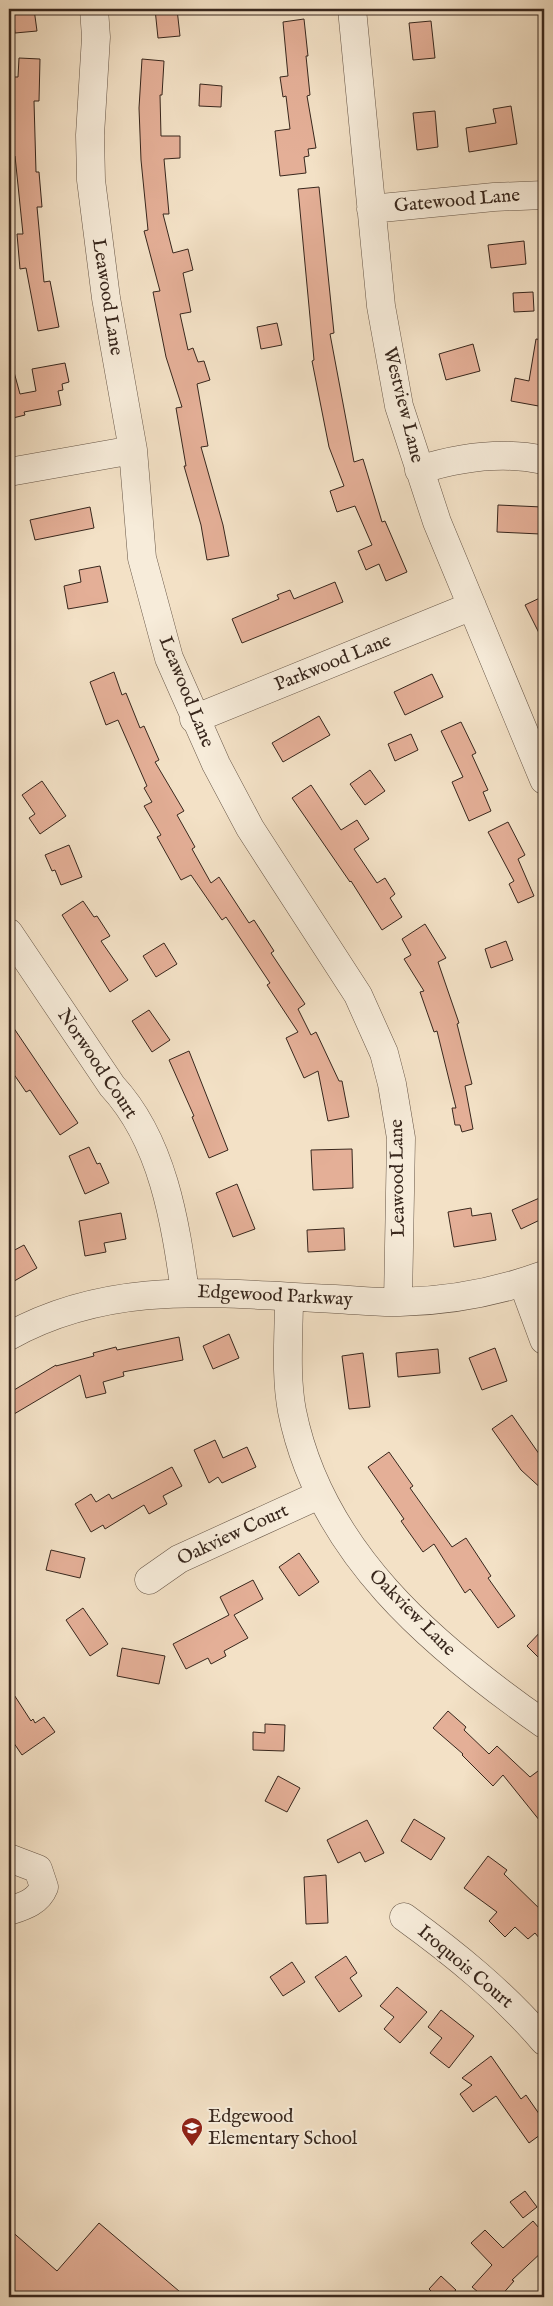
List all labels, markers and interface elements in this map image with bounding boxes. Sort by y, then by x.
street label: Gatewood Lane [393,184,521,218]
street label: Leawood Lane [86,237,128,357]
street label: Westview Lane [377,345,429,466]
street label: Parkwood Lane [271,629,395,697]
street label: Leawood Lane [153,633,219,751]
street label: Norwood Court [51,1005,143,1124]
street label: Leawood Lane [385,1119,411,1237]
street label: Edgewood Parkway [197,1280,354,1312]
street label: Oakview Court [174,1499,293,1571]
street label: Oakview Lane [363,1564,461,1662]
street label: Iroquois Court [412,1920,518,2014]
place label: Edgewood Elementary School [208,2105,358,2151]
school or university icon: Edgewood Elementary School [180,2116,204,2147]

